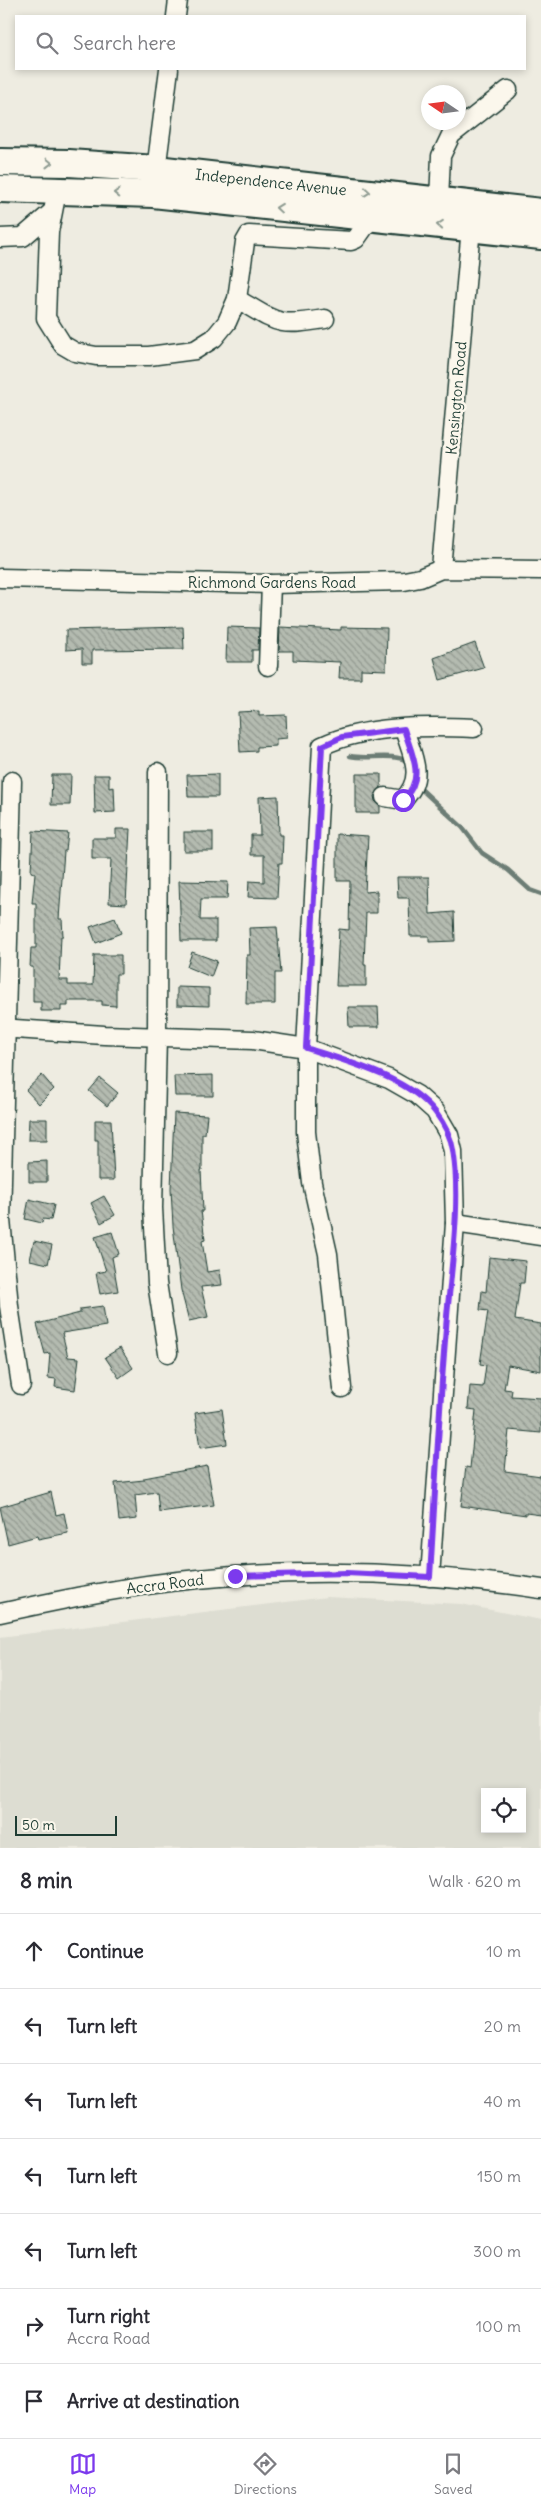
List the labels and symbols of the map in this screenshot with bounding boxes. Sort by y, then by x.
north arrow [421,85,466,130]
one-way arrow [45,158,53,168]
street label: Independence Avenue [194,165,348,199]
one-way arrow [364,187,372,198]
one-way arrow [113,188,120,198]
one-way arrow [275,202,283,213]
one-way arrow [436,219,444,230]
street label: Kensington Road [442,340,470,456]
street label: Richmond Gardens Road [188,573,356,592]
route start [392,789,415,812]
route end [224,1565,247,1588]
street label: Accra Road [125,1570,205,1598]
scale bar [15,1813,118,1836]

